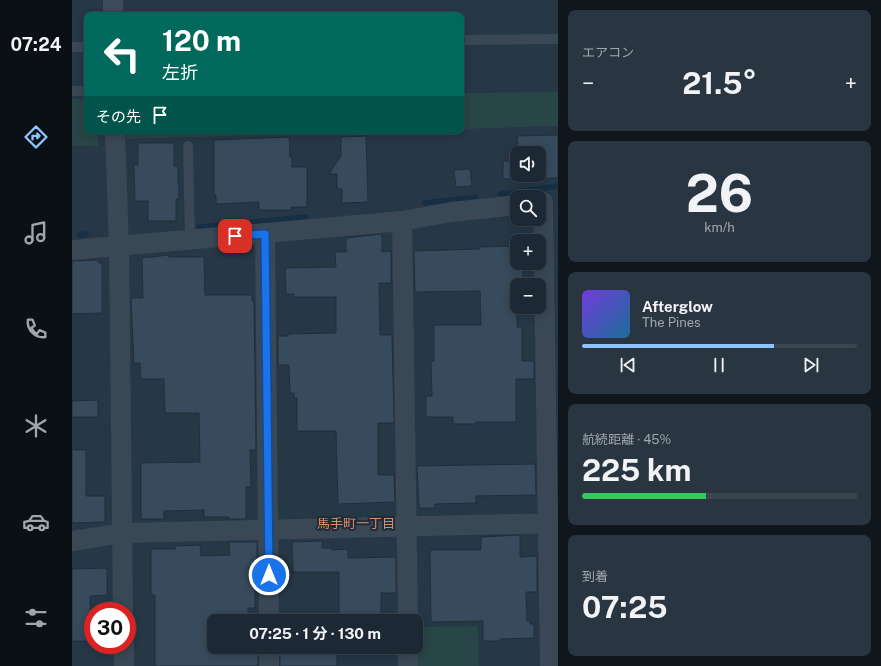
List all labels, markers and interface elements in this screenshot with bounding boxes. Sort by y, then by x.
text: 120 m [162,24,241,57]
icon: left [96,28,148,80]
text: 07:24 [10,34,62,55]
text: エアコン [582,45,634,60]
text: 左折 [162,62,198,83]
text: 21.5° [682,65,757,101]
text: − [582,70,594,96]
text: + [845,70,857,96]
icon: arrive [149,104,171,126]
text: その先 [96,108,141,125]
icon: directions [22,123,50,151]
map controls [510,146,546,314]
button: sound [510,146,546,182]
text: 26 [686,163,753,224]
button: search [510,190,546,226]
icon: music [22,219,50,247]
pin [218,219,252,253]
text: km/h [704,220,735,235]
icon: arrive [224,225,246,247]
button: + [510,234,546,270]
button: − [510,278,546,314]
text: Afterglow [642,298,713,315]
icon: phone [22,315,50,343]
text: The Pines [642,315,701,330]
icon: previous [617,354,639,376]
icon: pause [708,354,730,376]
icon: next [800,354,822,376]
icon: climate [22,412,50,440]
text: 航続距離 · 45% [582,432,671,447]
text: 225 km [582,452,691,488]
icon: car [22,508,50,536]
district label: 馬手町一丁目 [317,516,395,531]
position arrow [248,554,290,596]
text: 到着 [582,569,608,584]
text: 07:25 [582,589,668,625]
speed limit sign: 30 [84,602,136,654]
icon: filters [22,604,50,632]
text: 07:25 · 1 分 · 130 m [249,625,381,642]

